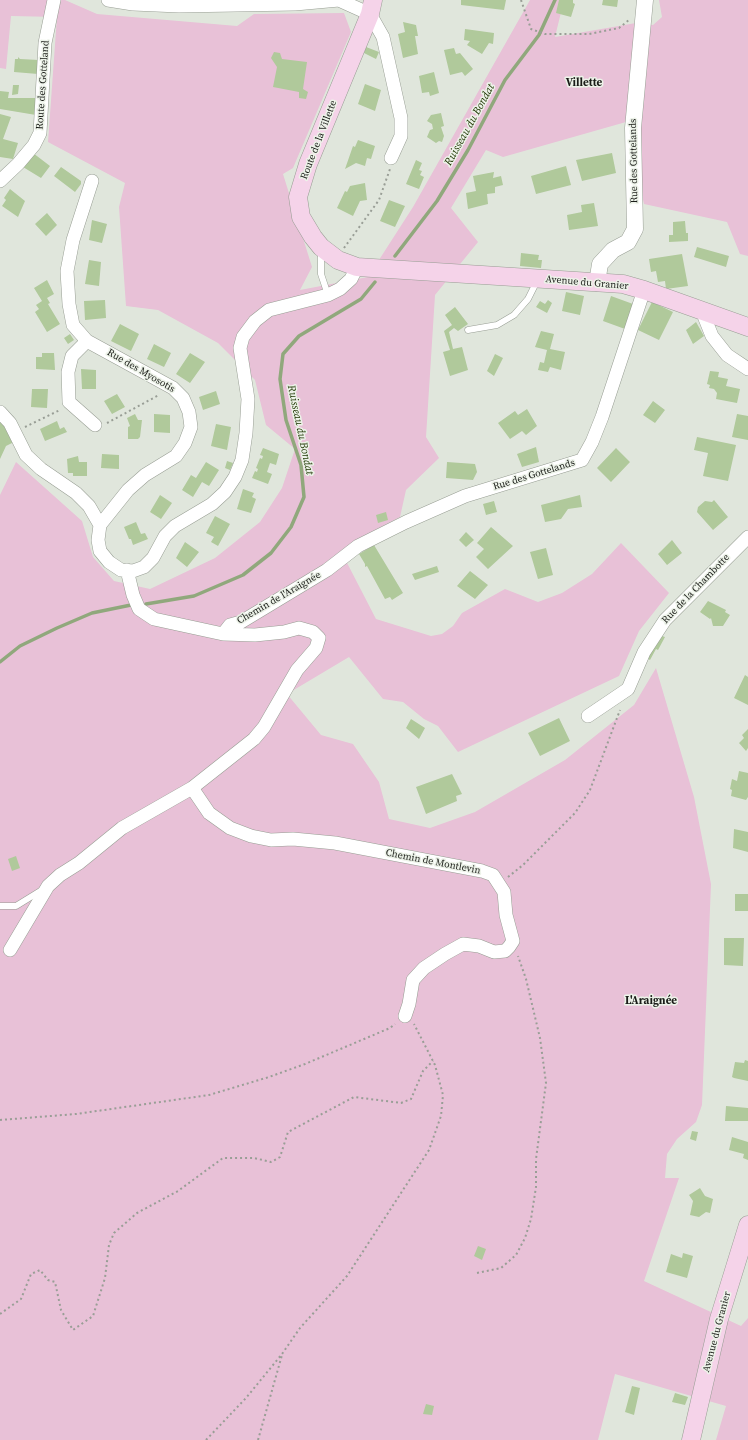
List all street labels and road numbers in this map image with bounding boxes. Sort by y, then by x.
street label: Route des Gotteland [34,40,52,130]
street label: Route de la Villette [298,99,340,181]
street label: Rue des Gottelands [627,119,641,203]
street label: Avenue du Granier [545,273,629,293]
street label: Rue des Myosotis [105,347,177,395]
street label: Rue des Gottelands [492,457,576,493]
street label: Rue de la Chambotte [660,552,732,626]
street label: Chemin de l'Araignée [235,569,323,627]
street label: Chemin de Montlevin [384,847,482,877]
street label: Avenue du Granier [700,1290,734,1374]

